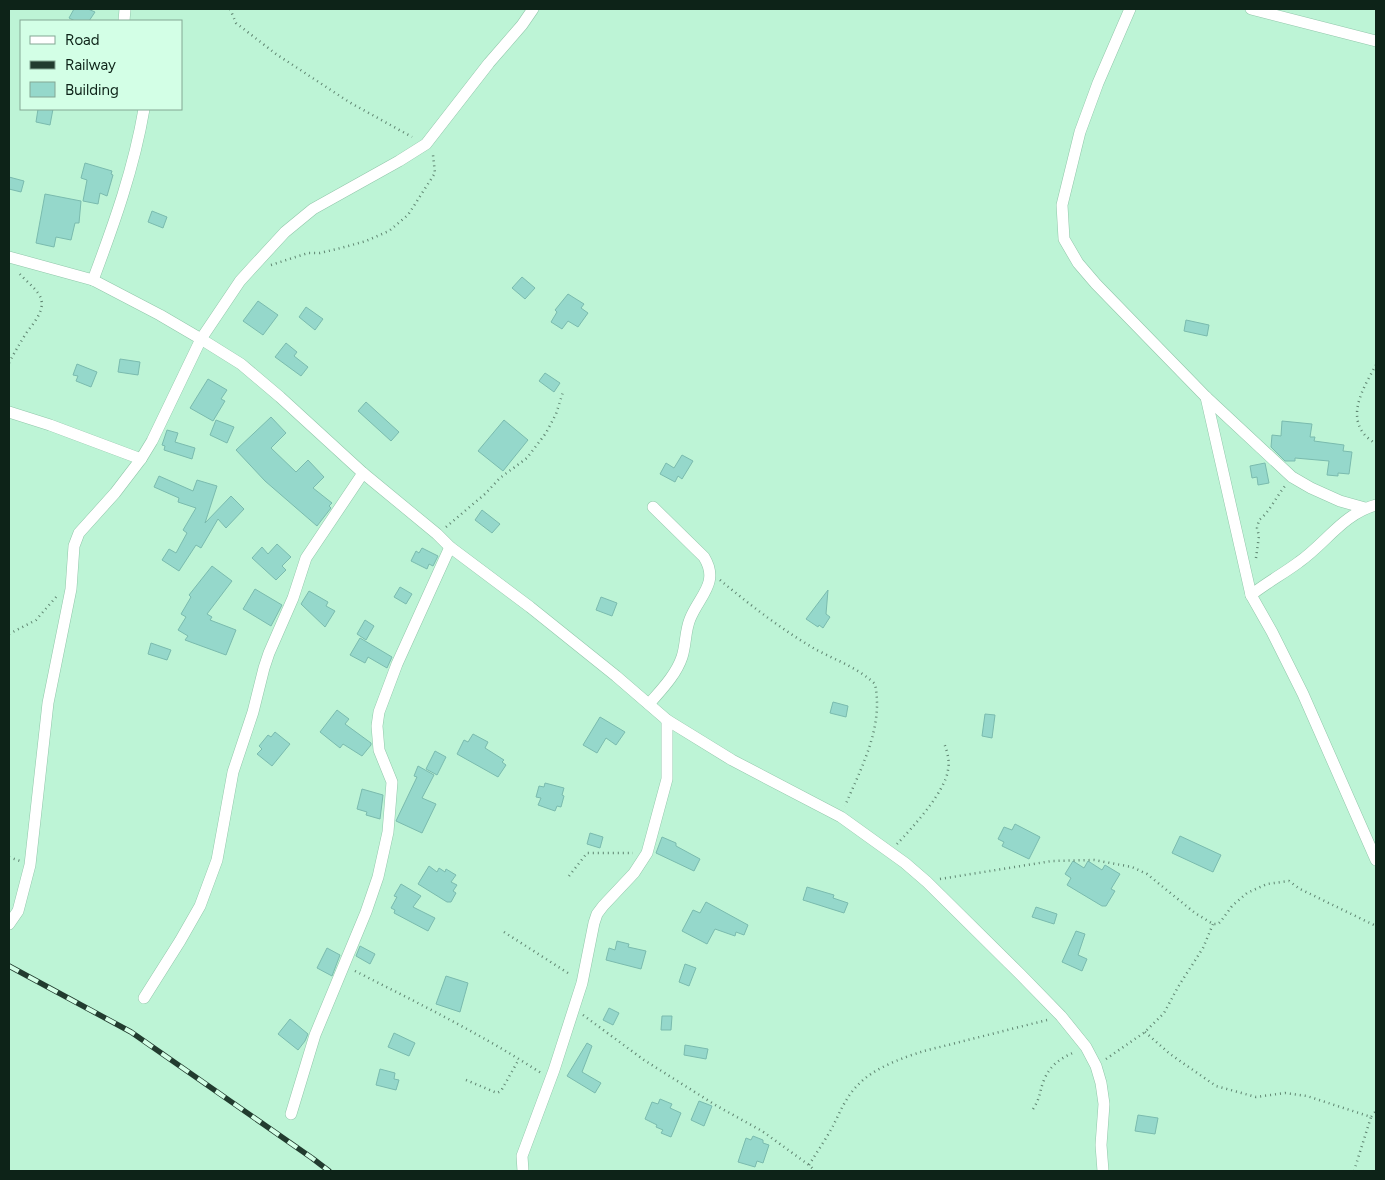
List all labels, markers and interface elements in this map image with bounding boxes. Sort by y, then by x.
legend [20,20,182,110]
text: Road [65,31,100,49]
text: Railway [65,56,116,74]
text: Building [65,81,119,99]

